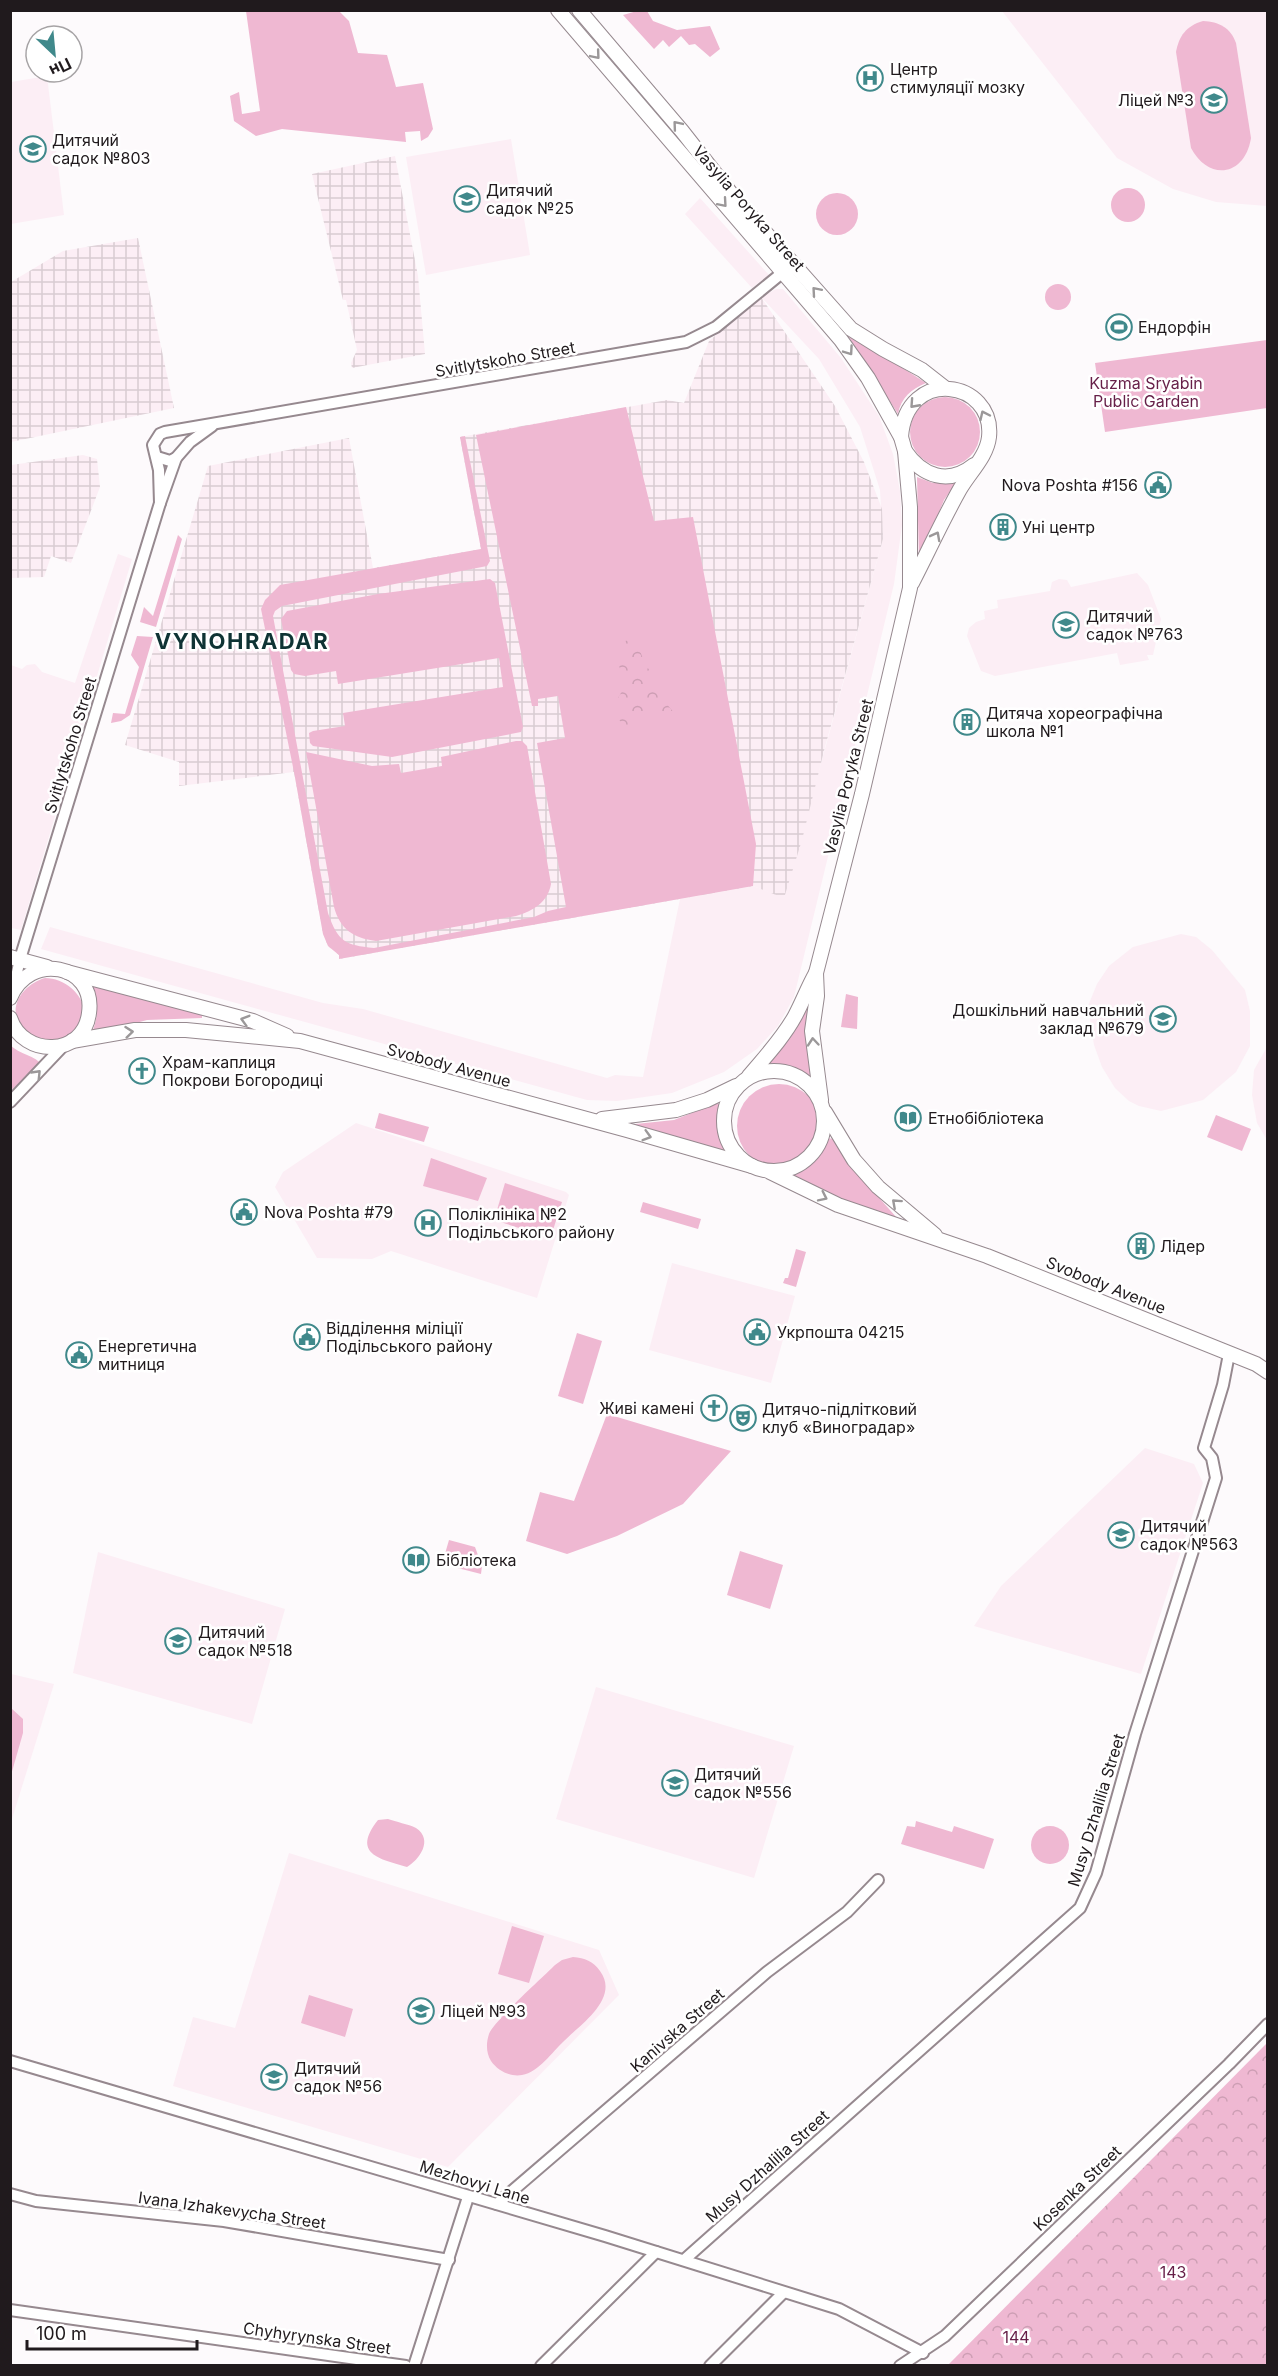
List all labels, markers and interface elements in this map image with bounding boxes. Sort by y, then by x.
north arrow [24,24,84,84]
one-way arrow [589,48,600,59]
text: Пн [46,54,75,81]
place label: Центр стимуляції мозку [890,59,1025,97]
hospital icon: Центр стимуляції мозку [855,63,885,93]
school or university icon: Ліцей №3 [1199,85,1229,115]
place label: Ліцей №3 [1118,90,1194,110]
one-way arrow [674,121,685,132]
place label: Дитячий садок №803 [52,130,150,168]
school or university icon: Дитячий садок №803 [18,134,48,164]
street label: Vasylia Poryka Street [689,141,809,275]
place label: Дитячий садок №25 [486,180,574,218]
school or university icon: Дитячий садок №25 [452,184,482,214]
one-way arrow [715,196,726,207]
one-way arrow [812,287,823,298]
sports icon: Ендорфін [1104,312,1134,342]
place label: Ендорфін [1138,317,1211,337]
street label: Svitlytskoho Street [433,337,577,381]
one-way arrow [842,344,853,355]
park label: Kuzma Sryabin Public Garden [1089,373,1203,411]
one-way arrow [910,397,921,407]
one-way arrow [979,410,991,421]
public building icon: Nova Poshta #156 [1143,470,1173,500]
place label: Nova Poshta #156 [1002,475,1138,495]
building icon: Уні центр [988,512,1018,542]
place label: Уні центр [1022,517,1095,537]
one-way arrow [929,531,940,542]
place label: Дитячий садок №763 [1086,606,1183,644]
school or university icon: Дитячий садок №763 [1051,610,1081,640]
district label: VYNOHRADAR [155,628,329,654]
street label: Svitlytskoho Street [40,674,100,816]
street label: Vasylia Poryka Street [819,697,877,857]
place label: Дитяча хореографічна школа №1 [986,703,1163,741]
building icon: Дитяча хореографічна школа №1 [952,707,982,737]
place label: Дошкільний навчальний заклад №679 [952,1000,1144,1038]
school or university icon: Дошкільний навчальний заклад №679 [1148,1004,1178,1034]
one-way arrow [241,1014,251,1027]
one-way arrow [125,1026,134,1038]
one-way arrow [807,1038,820,1047]
street label: Svobody Avenue [385,1039,513,1091]
place label: Храм-каплиця Покрови Богородиці [162,1052,323,1090]
church icon: Храм-каплиця Покрови Богородиці [127,1056,157,1086]
one-way arrow [30,1070,41,1081]
library icon: Етнобібліотека [893,1103,923,1133]
place label: Етнобібліотека [928,1108,1044,1128]
one-way arrow [642,1128,652,1141]
one-way arrow [816,1190,827,1202]
public building icon: Nova Poshta #79 [229,1197,259,1227]
one-way arrow [892,1199,903,1210]
place label: Nova Poshta #79 [264,1202,393,1222]
place label: Поліклініка №2 Подільського району [448,1204,615,1242]
hospital icon: Поліклініка №2 Подільського району [413,1208,443,1238]
building icon: Лідер [1126,1231,1156,1261]
place label: Лідер [1160,1236,1205,1256]
street label: Svobody Avenue [1043,1252,1169,1318]
public building icon: Укрпошта 04215 [742,1317,772,1347]
place label: Відділення міліції Подільського району [326,1318,493,1356]
public building icon: Відділення міліції Подільського району [292,1322,322,1352]
place label: Укрпошта 04215 [777,1322,904,1342]
place label: Енергетична митниця [98,1336,197,1374]
public building icon: Енергетична митниця [64,1340,94,1370]
church icon: Живі камені [699,1393,729,1423]
place label: Живі камені [599,1398,694,1418]
place label: Дитячо-підлітковий клуб «Виноградар» [762,1399,917,1437]
theatre icon: Дитячо-підлітковий клуб «Виноградар» [728,1403,758,1433]
place label: Дитячий садок №563 [1140,1516,1238,1554]
school or university icon: Дитячий садок №563 [1106,1520,1136,1550]
library icon: Бібліотека [401,1545,431,1575]
place label: Бібліотека [436,1550,517,1570]
place label: Дитячий садок №518 [198,1622,293,1660]
school or university icon: Дитячий садок №518 [163,1626,193,1656]
street label: Musy Dzhalilia Street [1063,1731,1129,1889]
place label: Дитячий садок №556 [694,1764,792,1802]
school or university icon: Дитячий садок №556 [660,1768,690,1798]
street label: Kanivska Street [626,1984,728,2076]
school or university icon: Ліцей №93 [406,1996,436,2026]
place label: Ліцей №93 [440,2001,526,2021]
place label: Дитячий садок №56 [294,2058,382,2096]
school or university icon: Дитячий садок №56 [259,2062,289,2092]
street label: Musy Dzhalilia Street [701,2105,833,2227]
street label: Kosenka Street [1029,2141,1125,2235]
street label: Mezhovyi Lane [417,2156,533,2208]
street label: Ivana Izhakevycha Street [137,2187,327,2233]
park label: 143 [1160,2262,1186,2282]
scale bar [27,2313,196,2351]
street label: Chyhyrynska Street [242,2318,392,2358]
text: 100 m [36,2323,87,2344]
park label: 144 [1002,2327,1030,2347]

